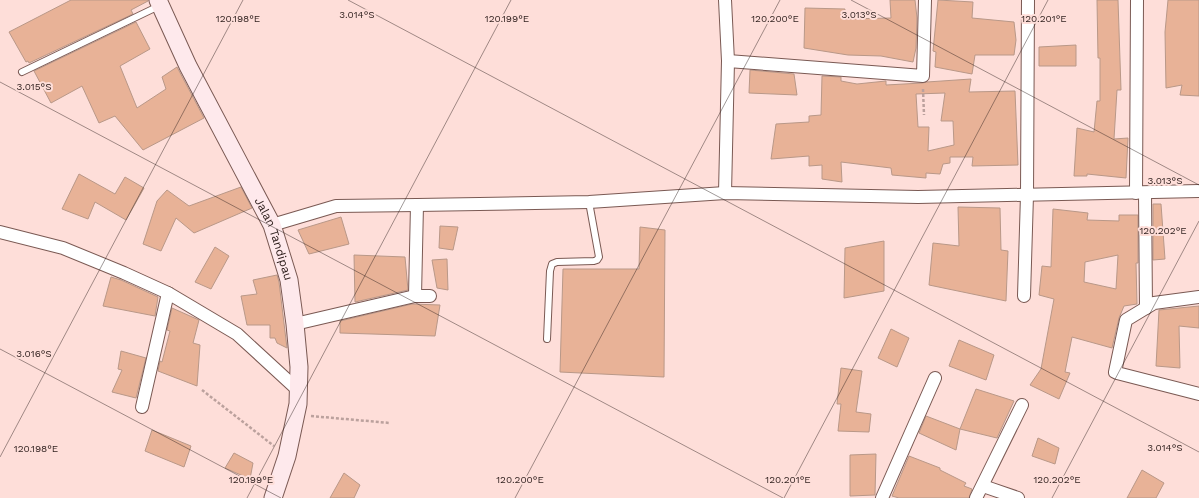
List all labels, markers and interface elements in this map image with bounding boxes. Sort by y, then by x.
text: 3.014°S [339,9,375,20]
text: 3.013°S [841,9,877,20]
text: 120.198°E [216,13,260,24]
text: 120.199°E [485,13,529,24]
text: 120.200°E [751,13,799,24]
text: 120.201°E [1021,13,1067,24]
text: 3.015°S [16,81,52,92]
text: 3.013°S [1147,175,1183,186]
street label: Jalan Tandipau [252,195,296,282]
text: 120.202°E [1139,225,1187,236]
text: 3.016°S [16,348,52,359]
text: 3.014°S [1147,442,1183,453]
text: 120.198°E [14,443,58,454]
text: 120.199°E [229,474,273,485]
text: 120.200°E [496,474,544,485]
text: 120.201°E [765,474,811,485]
text: 120.202°E [1033,474,1081,485]

